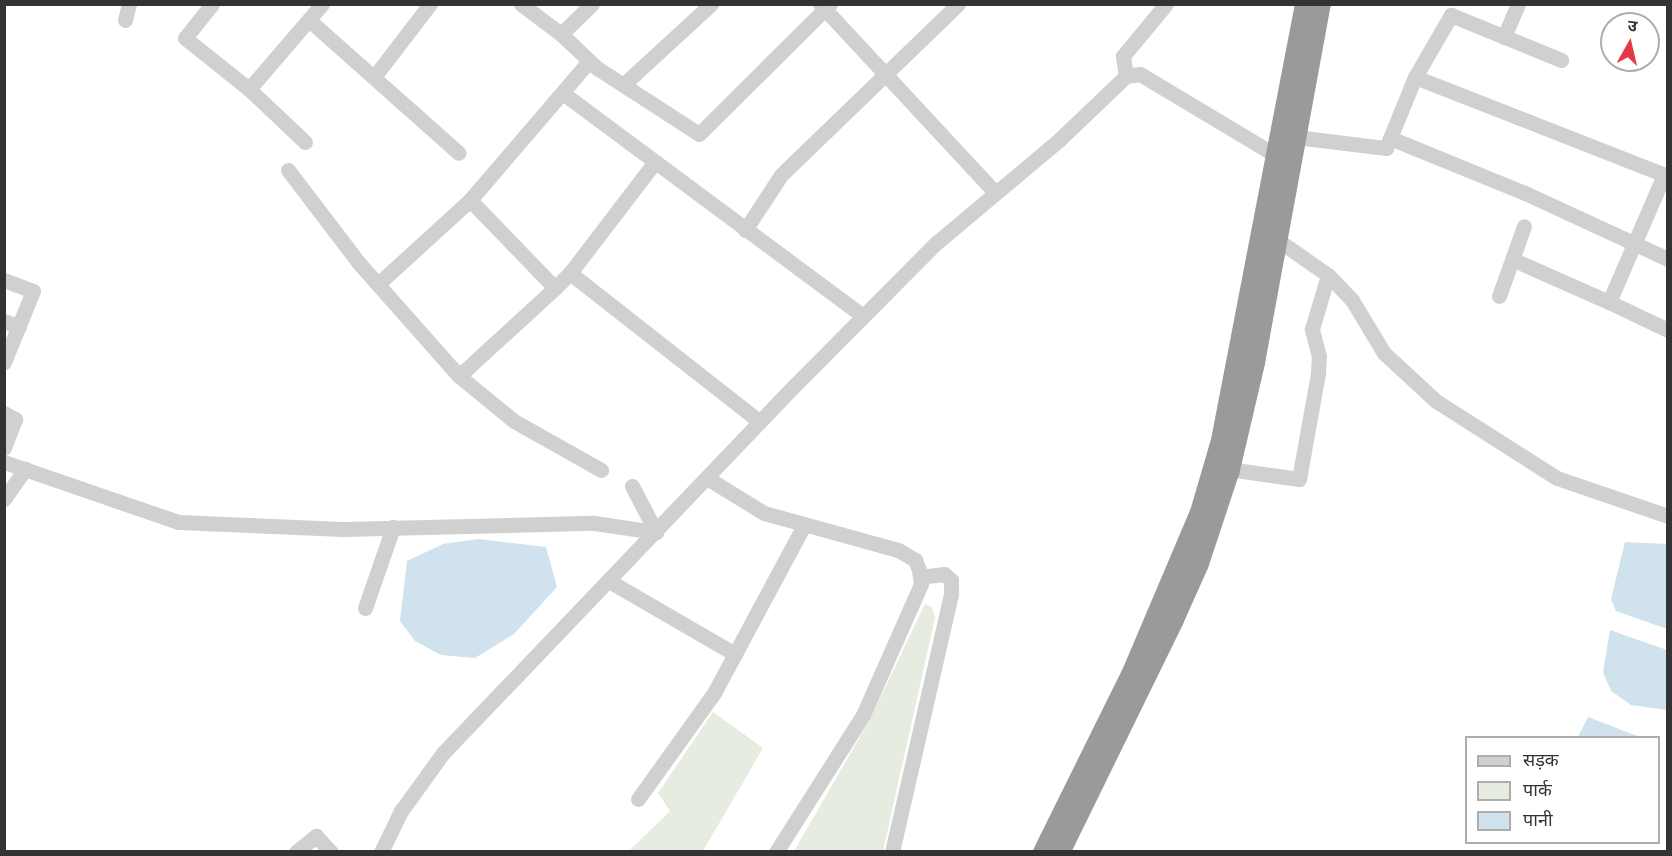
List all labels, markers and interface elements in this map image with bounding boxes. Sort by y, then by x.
north arrow [1600,12,1660,72]
text: उ [1626,16,1638,36]
legend [1465,736,1660,844]
text: सड़क [1523,749,1559,770]
text: पार्क [1523,779,1552,800]
text: पानी [1523,809,1553,830]

